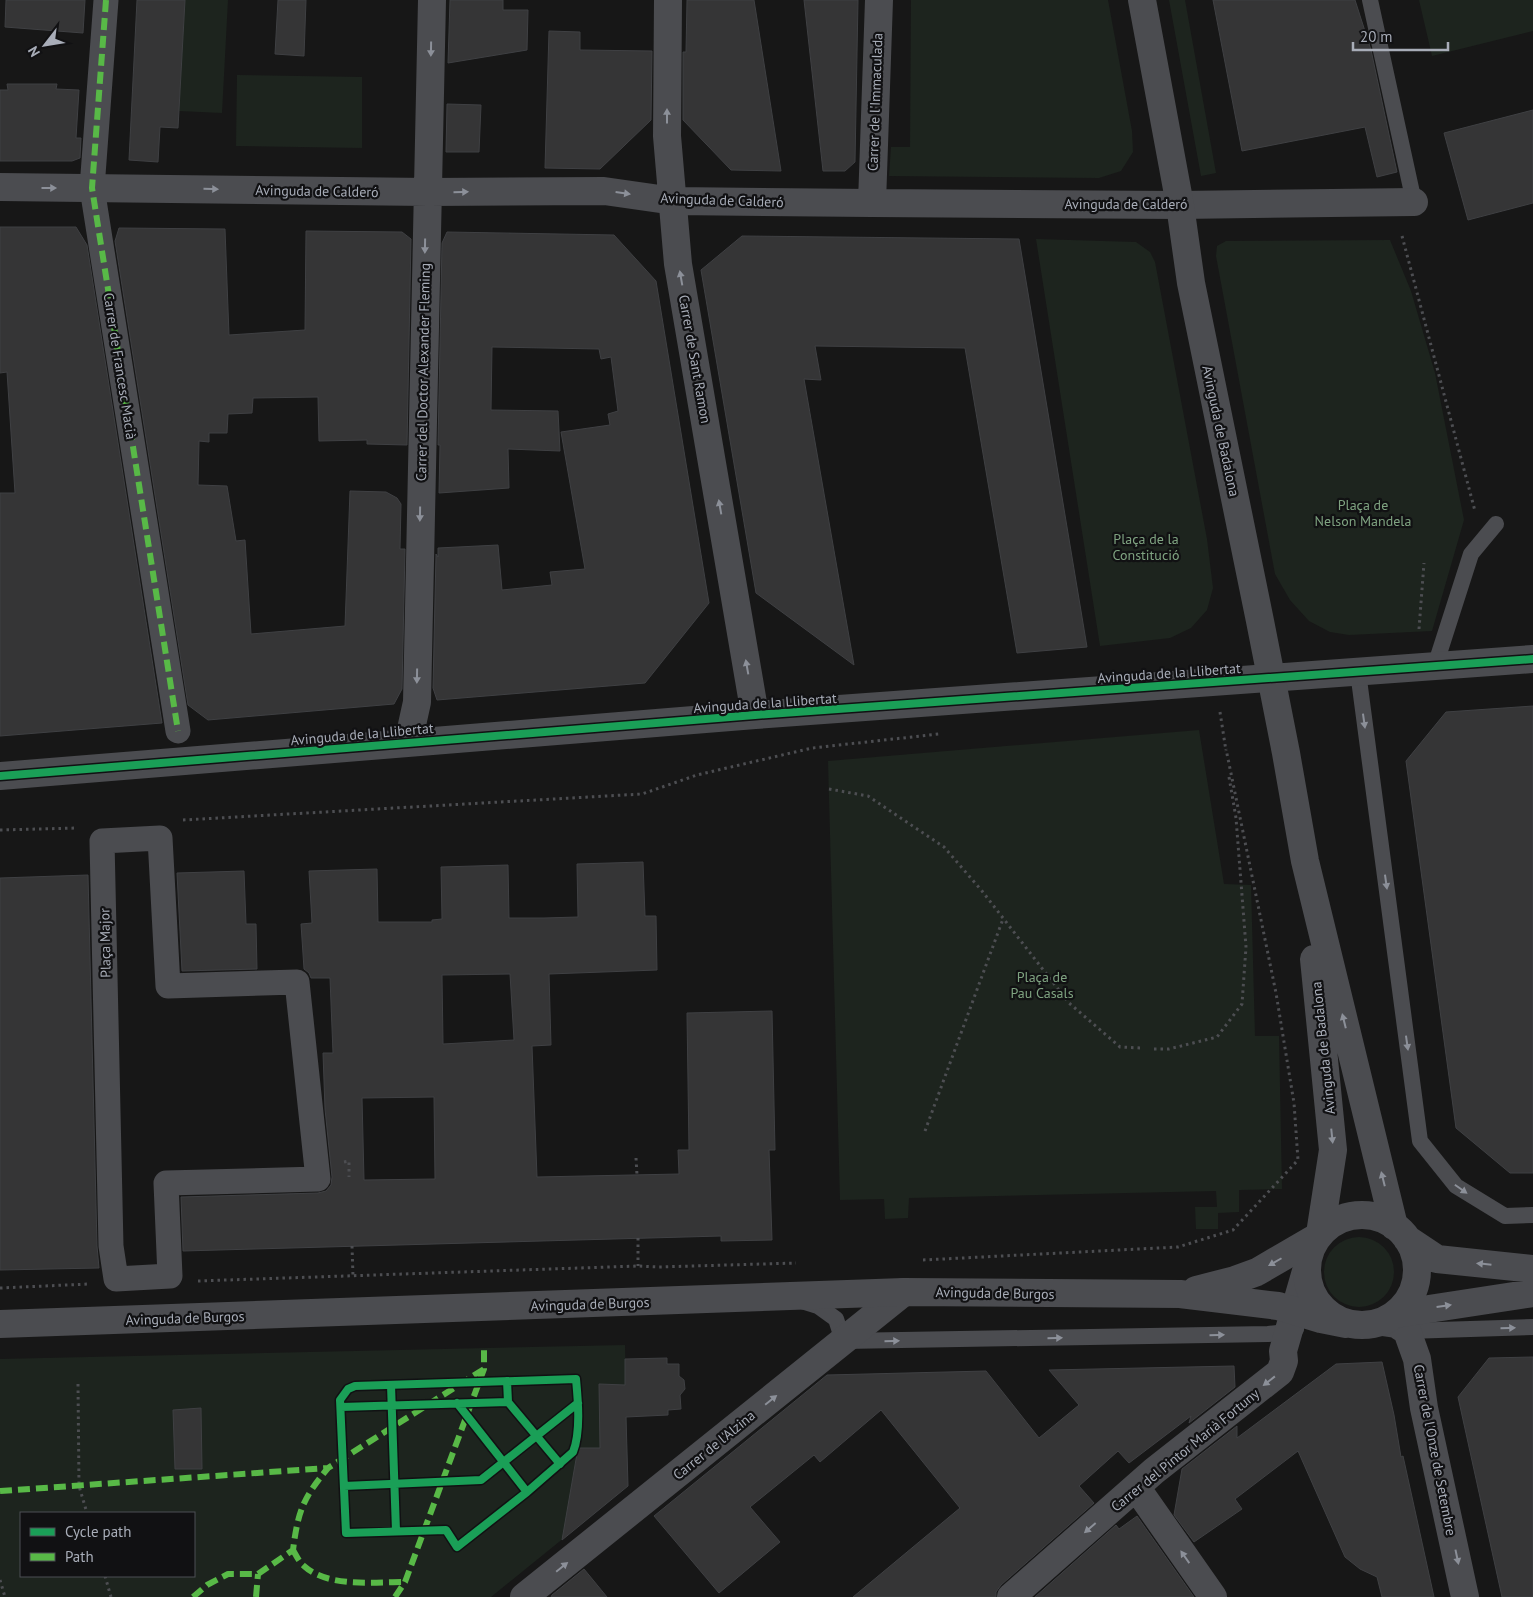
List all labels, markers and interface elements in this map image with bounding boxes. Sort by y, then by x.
north arrow [20,20,70,70]
scale bar [1353,20,1448,52]
text: 20 m [1360,27,1393,46]
street label: Carrer de l'Immaculada [864,32,886,172]
one-way arrow [426,41,434,57]
text: N [24,43,44,60]
one-way arrow [663,108,671,124]
street label: Avinguda de Calderó [255,181,379,201]
one-way arrow [41,184,57,192]
one-way arrow [203,186,219,194]
one-way arrow [453,188,469,196]
street label: Avinguda de Calderó [660,189,784,211]
one-way arrow [616,190,632,198]
street label: Avinguda de Calderó [1064,195,1188,213]
one-way arrow [421,238,429,254]
street label: Carrer del Doctor Alexander Fleming [412,263,434,481]
one-way arrow [676,270,684,286]
street label: Carrer de Francesc Macià [99,291,141,441]
street label: Carrer de Sant Ramon [675,293,715,425]
street label: Avinguda de Badalona [1198,364,1244,498]
park label: Plaça de Nelson Mandela [1315,496,1411,530]
one-way arrow [715,499,723,515]
one-way arrow [416,506,424,522]
park label: Plaça de la Constitució [1113,530,1179,564]
one-way arrow [743,659,751,675]
street label: Avinguda de la Llibertat [1097,659,1242,687]
one-way arrow [413,668,421,684]
street label: Avinguda de la Llibertat [693,689,838,717]
one-way arrow [1361,713,1369,729]
street label: Avinguda de la Llibertat [290,719,435,749]
one-way arrow [1382,874,1390,890]
street label: Plaça Major [95,908,115,978]
park label: Plaça de Pau Casals [1010,968,1074,1002]
street label: Avinguda de Badalona [1307,981,1339,1115]
one-way arrow [1340,1013,1348,1028]
one-way arrow [1404,1035,1412,1051]
one-way arrow [1328,1128,1336,1144]
one-way arrow [1379,1171,1387,1186]
one-way arrow [1454,1184,1468,1194]
one-way arrow [1268,1257,1282,1266]
one-way arrow [1476,1260,1492,1268]
street label: Avinguda de Burgos [935,1283,1055,1303]
street label: Avinguda de Burgos [530,1293,650,1315]
one-way arrow [1437,1302,1453,1310]
street label: Avinguda de Burgos [125,1307,245,1329]
one-way arrow [1500,1324,1516,1332]
one-way arrow [1209,1331,1225,1339]
one-way arrow [1047,1334,1063,1342]
one-way arrow [884,1337,900,1345]
street label: Carrer de l'Onze de Setembre [1410,1363,1460,1537]
one-way arrow [1263,1375,1276,1386]
street label: Carrer del Pintor Marià Fortuny [1107,1384,1263,1515]
one-way arrow [764,1394,777,1405]
street label: Carrer de l'Alzina [669,1406,759,1484]
legend [20,1512,195,1577]
text: Cycle path [65,1522,131,1541]
one-way arrow [1084,1522,1096,1534]
text: Path [65,1547,94,1566]
one-way arrow [1180,1550,1190,1564]
one-way arrow [1453,1550,1461,1565]
one-way arrow [555,1561,568,1572]

